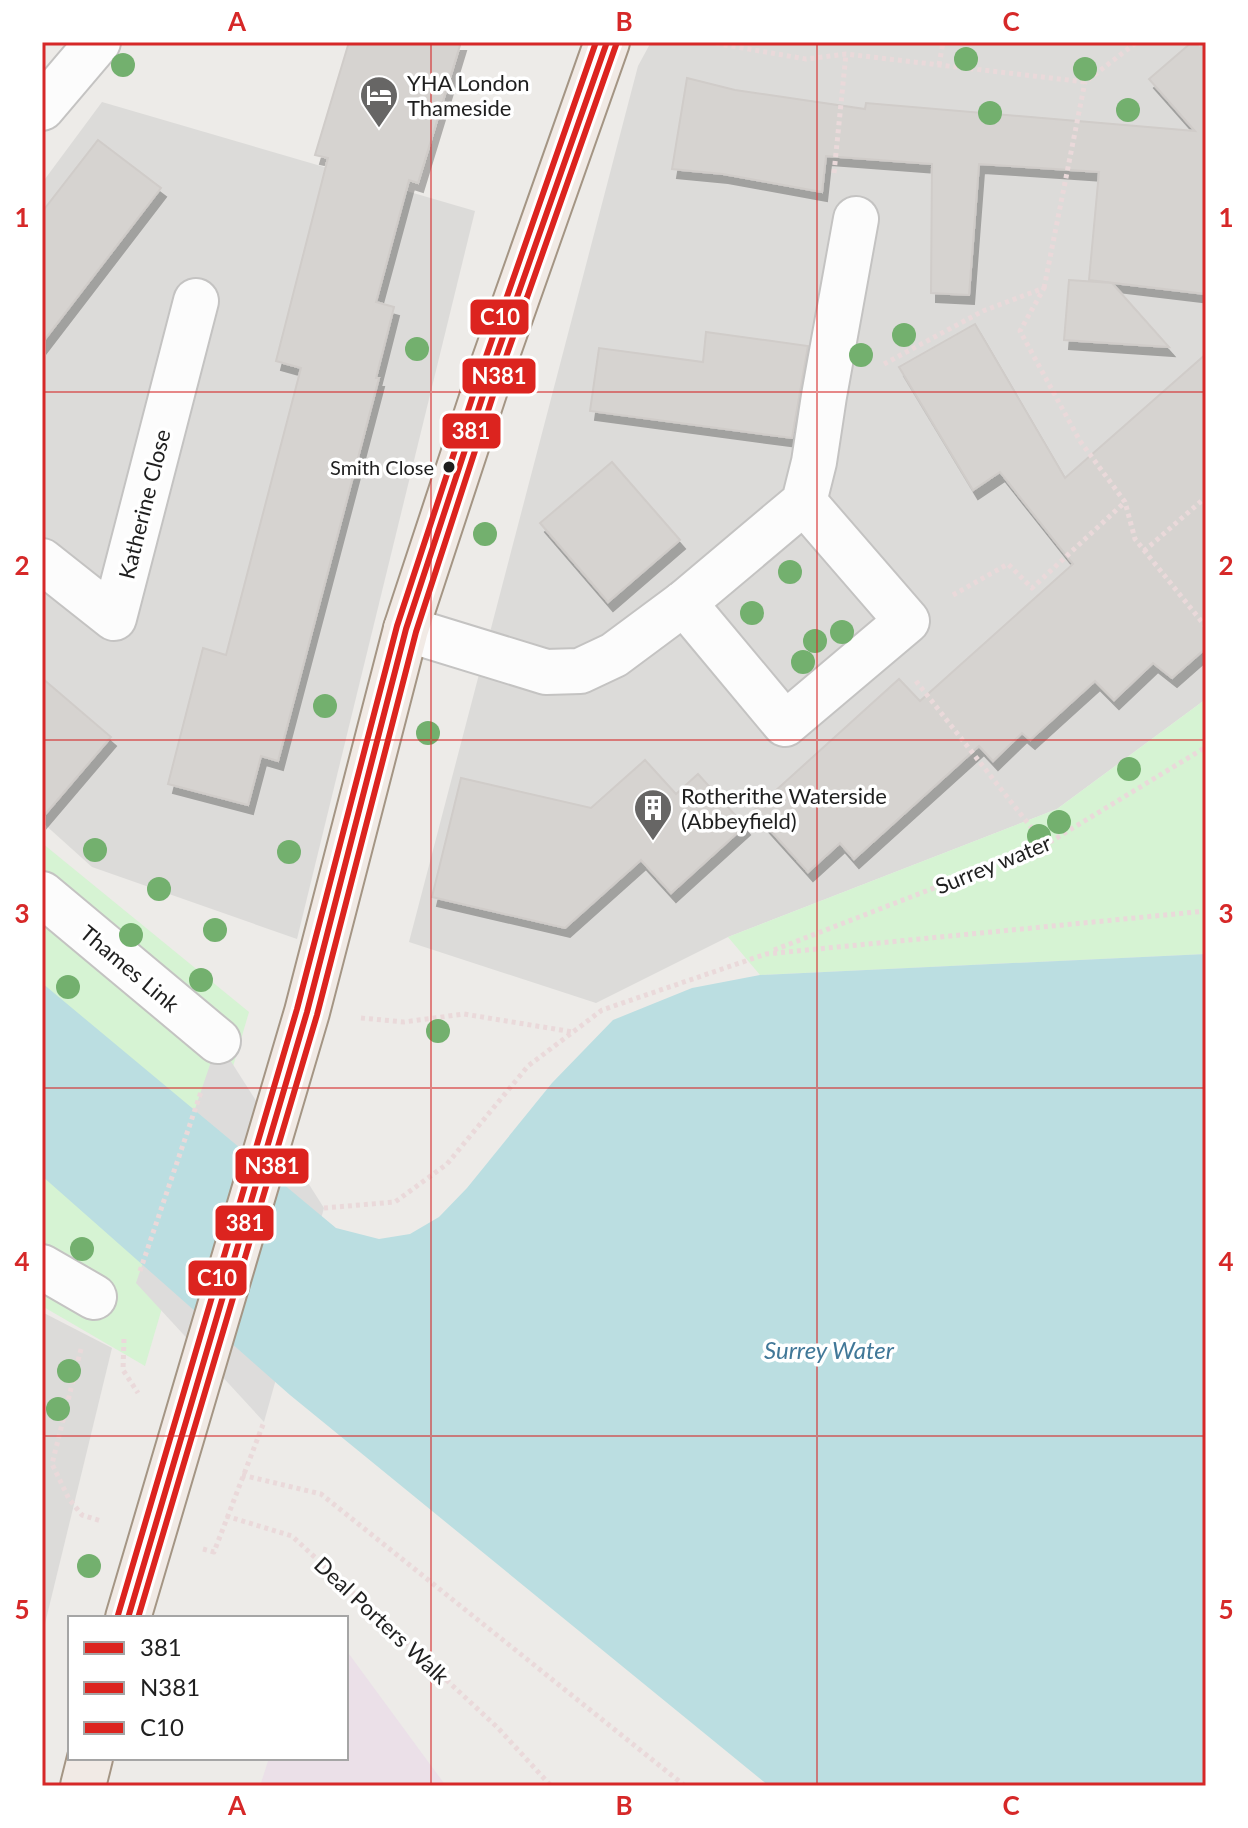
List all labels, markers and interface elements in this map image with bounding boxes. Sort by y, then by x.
text: A [227,5,247,37]
text: B [615,5,633,37]
text: C [1002,5,1020,37]
place label: YHA London Thameside [407,69,530,121]
hotel icon: YHA London Thameside [358,74,400,129]
text: 1 [14,201,30,233]
text: 1 [1218,201,1234,233]
line badge: C10 [469,298,530,336]
text: C10 [480,303,520,330]
line badge: N381 [461,357,537,395]
text: N381 [471,362,527,389]
line badge: 381 [441,412,502,450]
text: 381 [452,417,490,444]
street label: Katherine Close [112,426,176,582]
place label: Smith Close [330,455,434,479]
marker: Smith Close [441,459,457,475]
text: 2 [14,549,30,581]
text: 2 [1218,549,1234,581]
place label: Rotherithe Waterside (Abbeyfield) [681,782,887,834]
building icon: Rotherithe Waterside (Abbeyfield) [632,787,674,842]
street label: Surrey water [931,829,1055,899]
text: 3 [14,897,30,929]
text: 3 [1218,897,1234,929]
street label: Thames Link [75,919,186,1018]
line badge: N381 [234,1147,310,1185]
text: N381 [244,1152,300,1179]
line badge: 381 [214,1204,275,1242]
text: 381 [226,1209,264,1236]
text: 4 [14,1245,30,1277]
text: 4 [1218,1245,1234,1277]
line badge: C10 [187,1259,248,1297]
text: C10 [197,1264,237,1291]
water label: Surrey Water [764,1335,895,1364]
street label: Deal Porters Walk [309,1551,455,1690]
text: 5 [14,1593,30,1625]
text: 5 [1218,1593,1234,1625]
legend [68,1616,348,1760]
text: 381 [140,1632,182,1661]
text: N381 [140,1672,200,1701]
text: C10 [140,1712,184,1741]
text: A [227,1789,247,1821]
text: B [615,1789,633,1821]
text: C [1002,1789,1020,1821]

